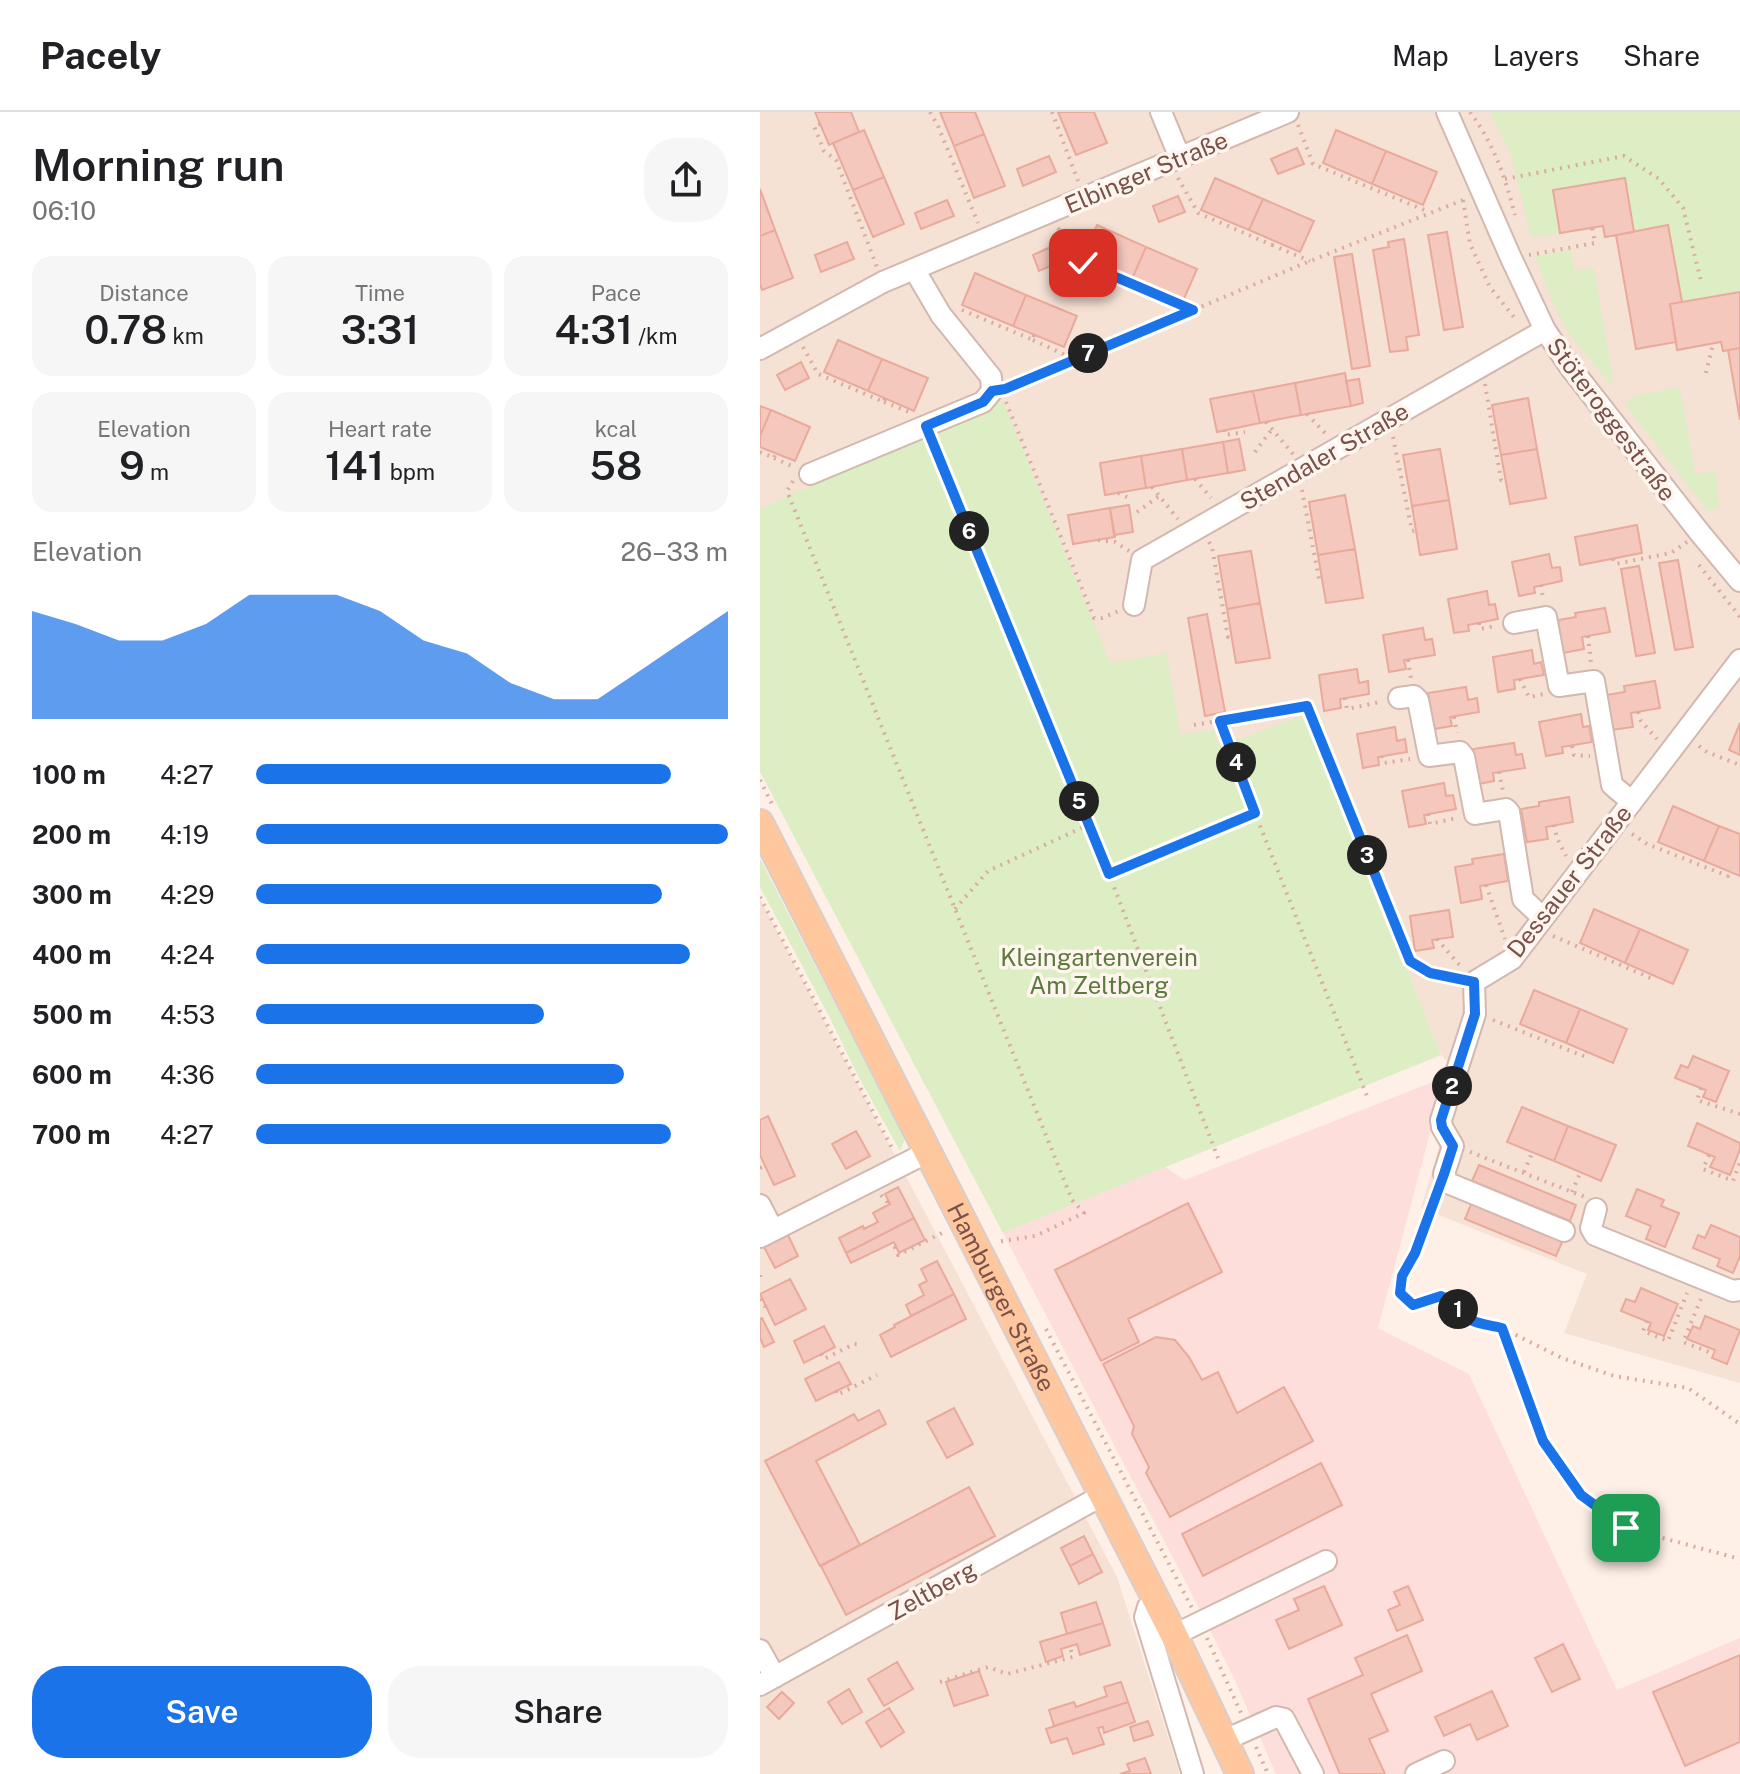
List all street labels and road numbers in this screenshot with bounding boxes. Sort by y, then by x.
street label: Elbinger Straße [1060,125,1232,219]
street label: Stöteroggestraße [1542,332,1682,506]
street label: Stendaler Straße [1235,396,1413,516]
street label: Dessauer Straße [1501,799,1637,963]
street label: Hamburger Straße [942,1198,1061,1396]
street label: Zeltberg [883,1554,981,1626]

